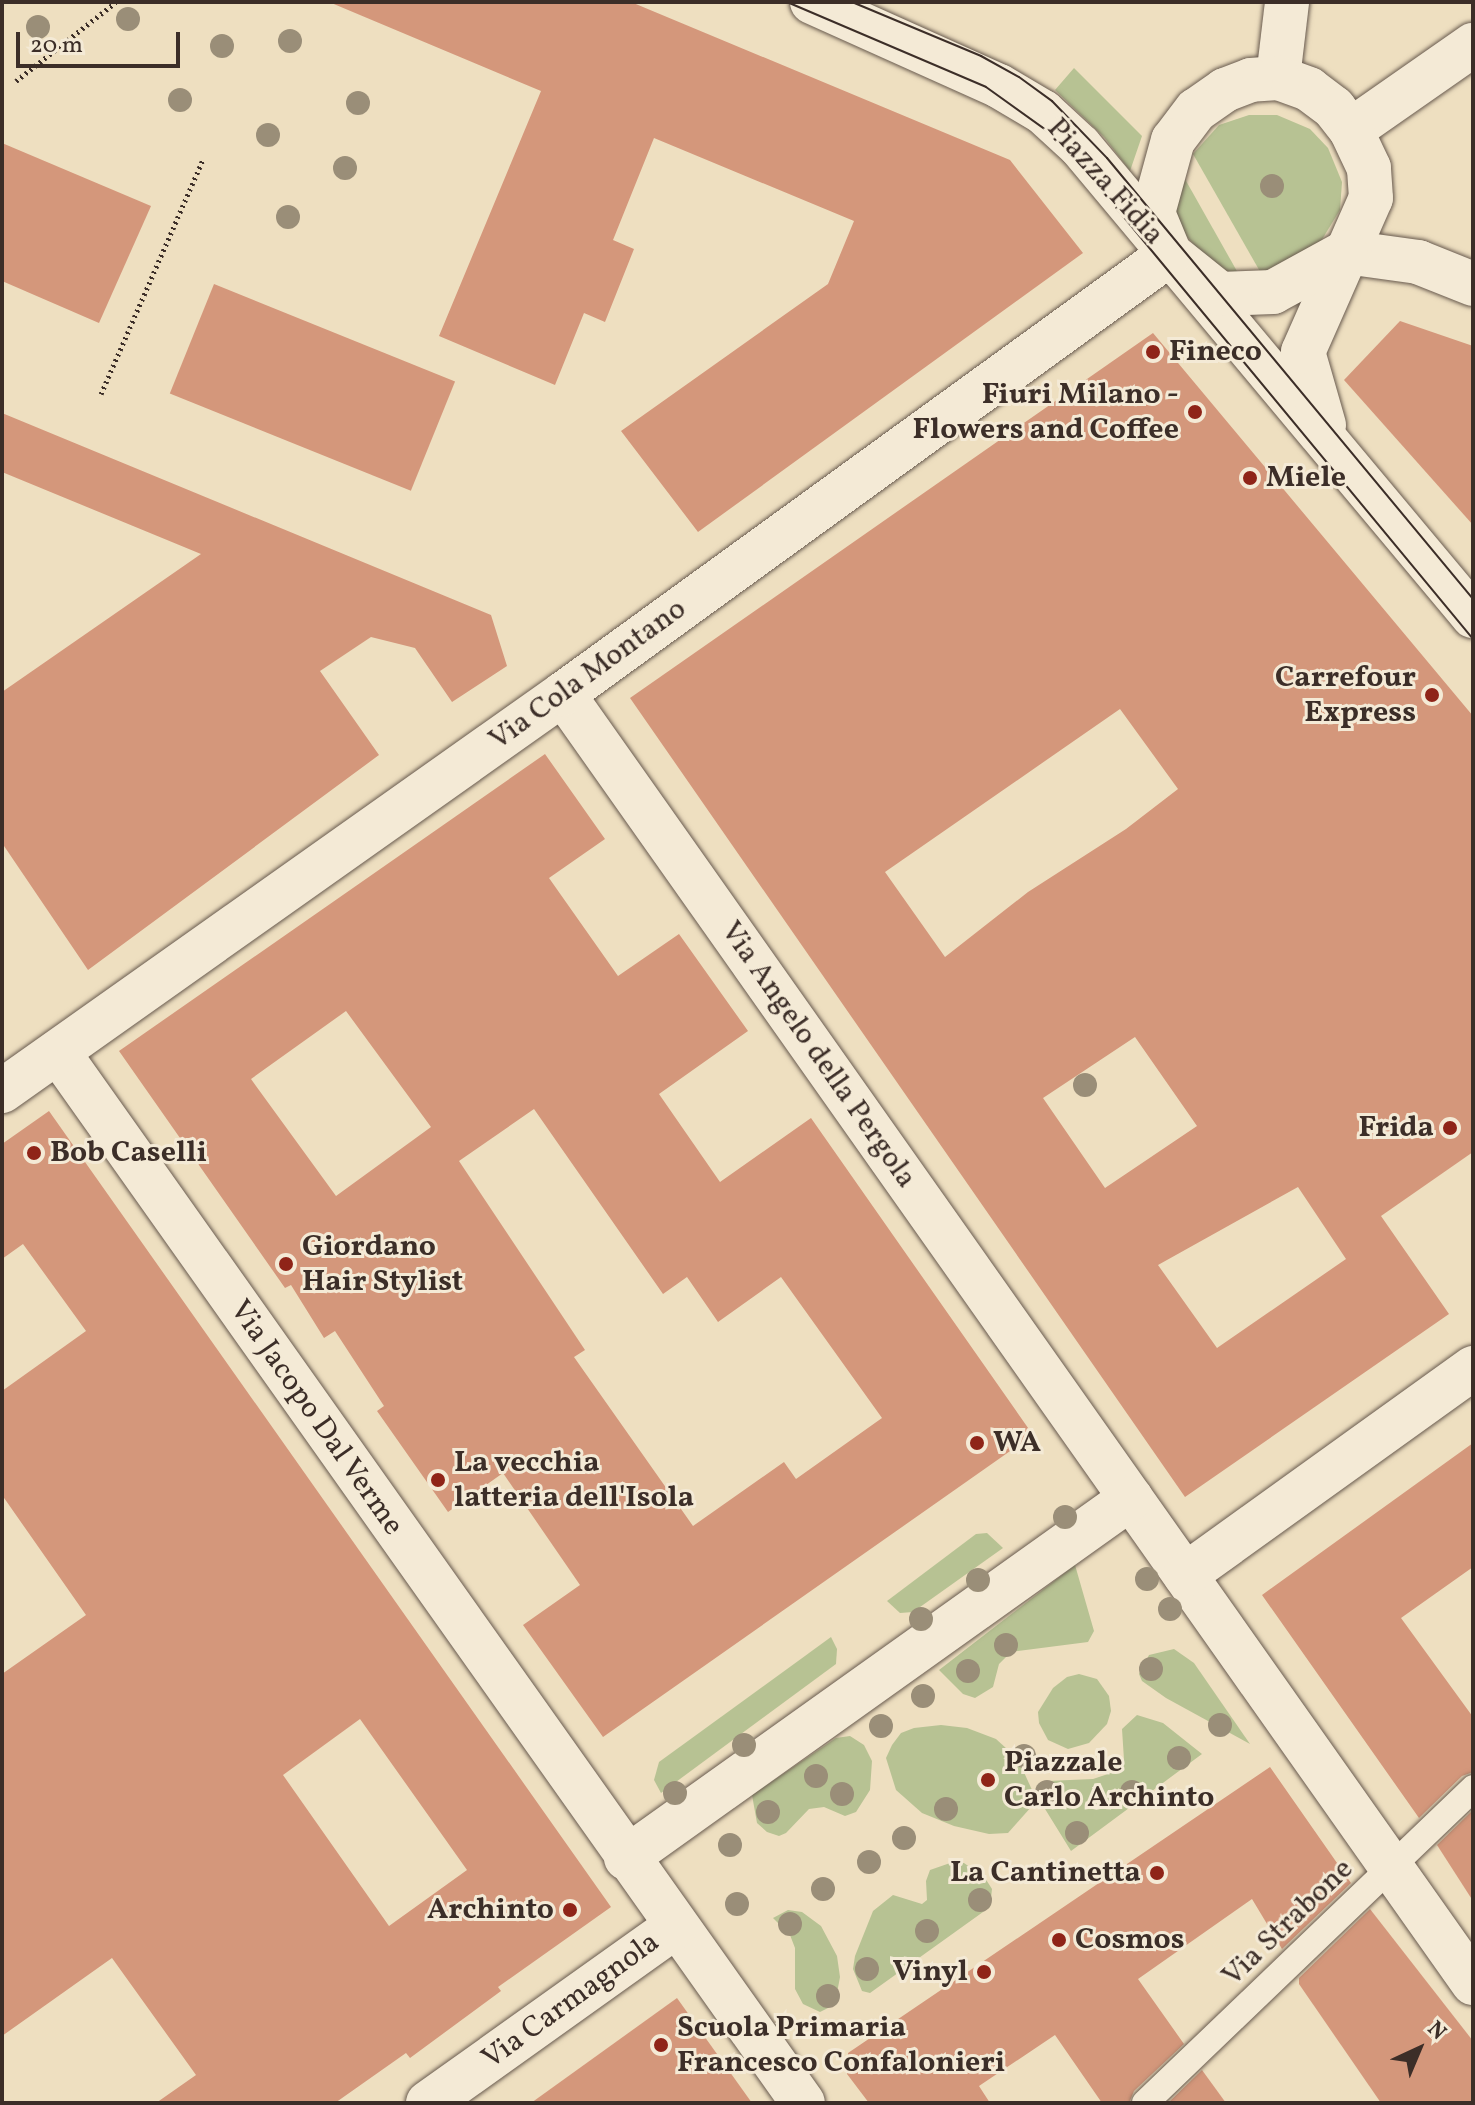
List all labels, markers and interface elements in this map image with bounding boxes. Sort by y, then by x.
scale bar [20,16,184,66]
text: 20 m [30,29,83,63]
street label: Piazza Fidia [1039,111,1171,253]
place label: Fineco [1169,334,1262,370]
marker: Fineco [1144,343,1162,361]
place label: Fiuri Milano - Flowers and Coffee [912,377,1179,448]
marker: Fiuri Milano - Flowers and Coffee [1186,403,1204,421]
place label: Miele [1266,460,1346,496]
marker: Miele [1241,469,1259,487]
street label: Via Cola Montano [482,591,694,759]
place label: Carrefour Express [1275,660,1416,730]
marker: Carrefour Express [1423,686,1441,704]
street label: Via Angelo della Pergola [712,915,924,1195]
place label: Frida [1358,1110,1434,1146]
marker: Frida [1441,1119,1459,1137]
place label: Bob Caselli [50,1135,207,1171]
marker: Bob Caselli [25,1144,43,1162]
place label: Giordano Hair Stylist [302,1229,463,1300]
marker: Giordano Hair Stylist [277,1255,295,1273]
street label: Via Jacopo Dal Verme [221,1293,411,1543]
place label: WA [993,1425,1041,1461]
marker: WA [968,1434,986,1452]
place label: La vecchia latteria dell'Isola [454,1445,694,1516]
marker: La vecchia latteria dell'Isola [429,1471,447,1489]
place label: Piazzale Carlo Archinto [1004,1745,1214,1816]
marker: Piazzale Carlo Archinto [979,1771,997,1789]
street label: Via Strabone [1215,1852,1361,1994]
place label: La Cantinetta [950,1855,1141,1891]
marker: La Cantinetta [1148,1864,1166,1882]
place label: Archinto [427,1892,554,1928]
marker: Archinto [561,1901,579,1919]
place label: Cosmos [1075,1922,1185,1958]
street label: Via Carmagnola [475,1925,667,2077]
marker: Cosmos [1050,1931,1068,1949]
place label: Vinyl [892,1954,968,1990]
marker: Vinyl [975,1963,993,1981]
north arrow [1379,2009,1459,2089]
place label: Scuola Primaria Francesco Confalonieri [677,2010,1005,2080]
text: N [1419,2015,1453,2048]
marker: Scuola Primaria Francesco Confalonieri [652,2036,670,2054]

